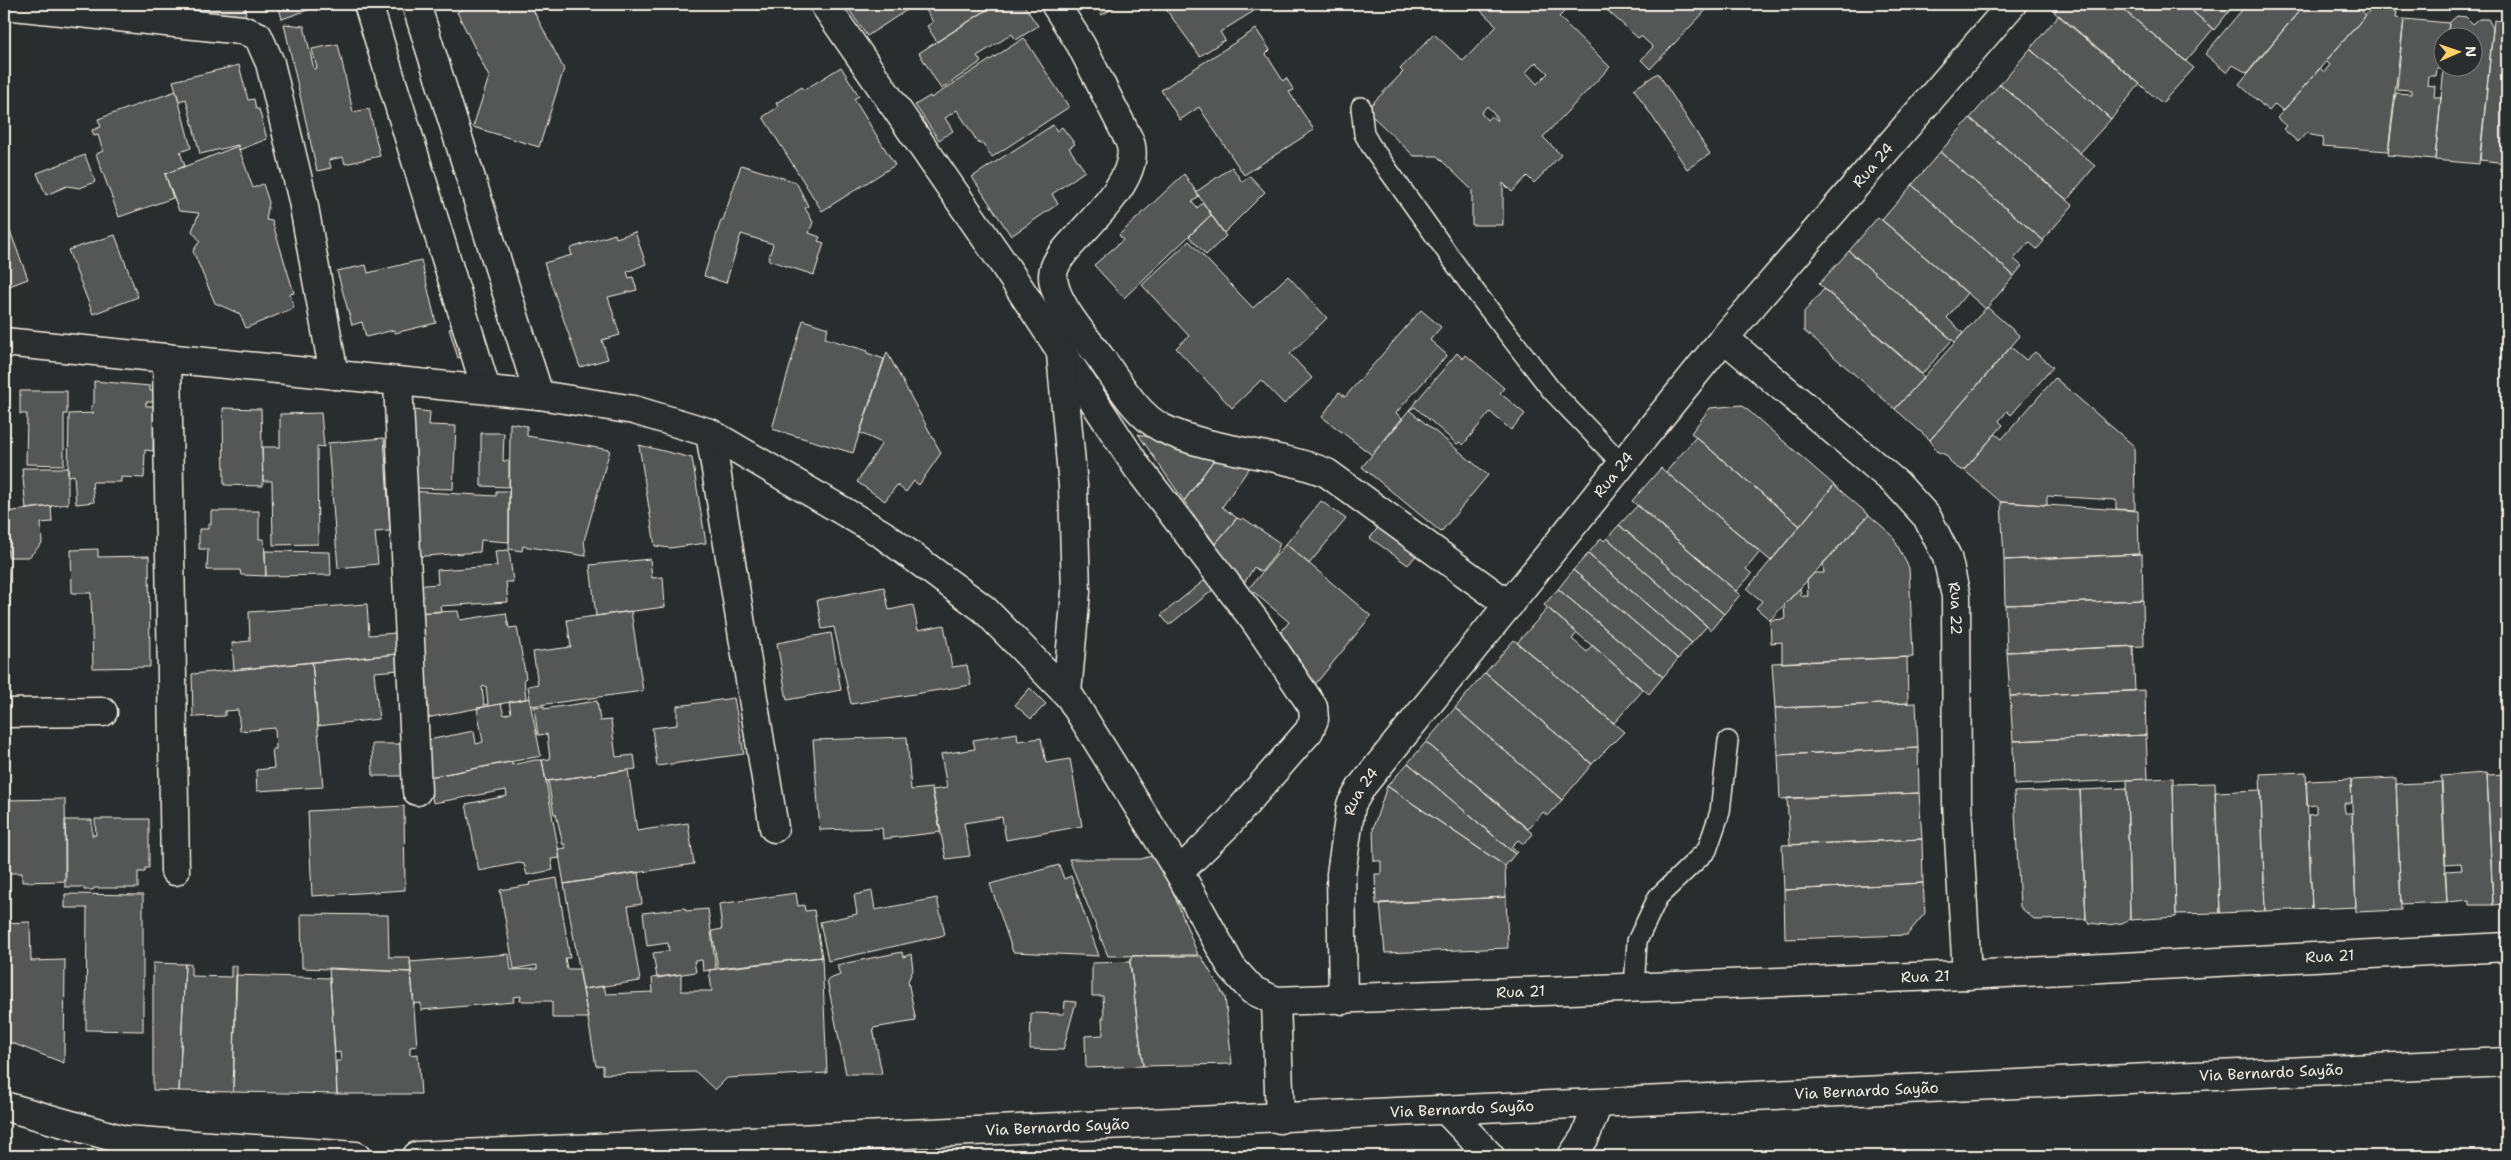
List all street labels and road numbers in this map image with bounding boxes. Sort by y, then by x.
street label: Rua 24 [1848,138,1898,192]
street label: Rua 24 [1589,448,1638,502]
street label: Rua 22 [1943,580,1967,635]
street label: Rua 24 [1340,763,1383,817]
street label: Rua 21 [2305,945,2355,967]
street label: Rua 21 [1900,966,1950,987]
street label: Rua 21 [1496,981,1545,1003]
street label: Via Bernardo Sayão [2198,1059,2344,1086]
street label: Via Bernardo Sayão [1794,1078,1939,1104]
street label: Via Bernardo Sayão [1389,1096,1535,1122]
street label: Via Bernardo Sayão [985,1114,1130,1140]

